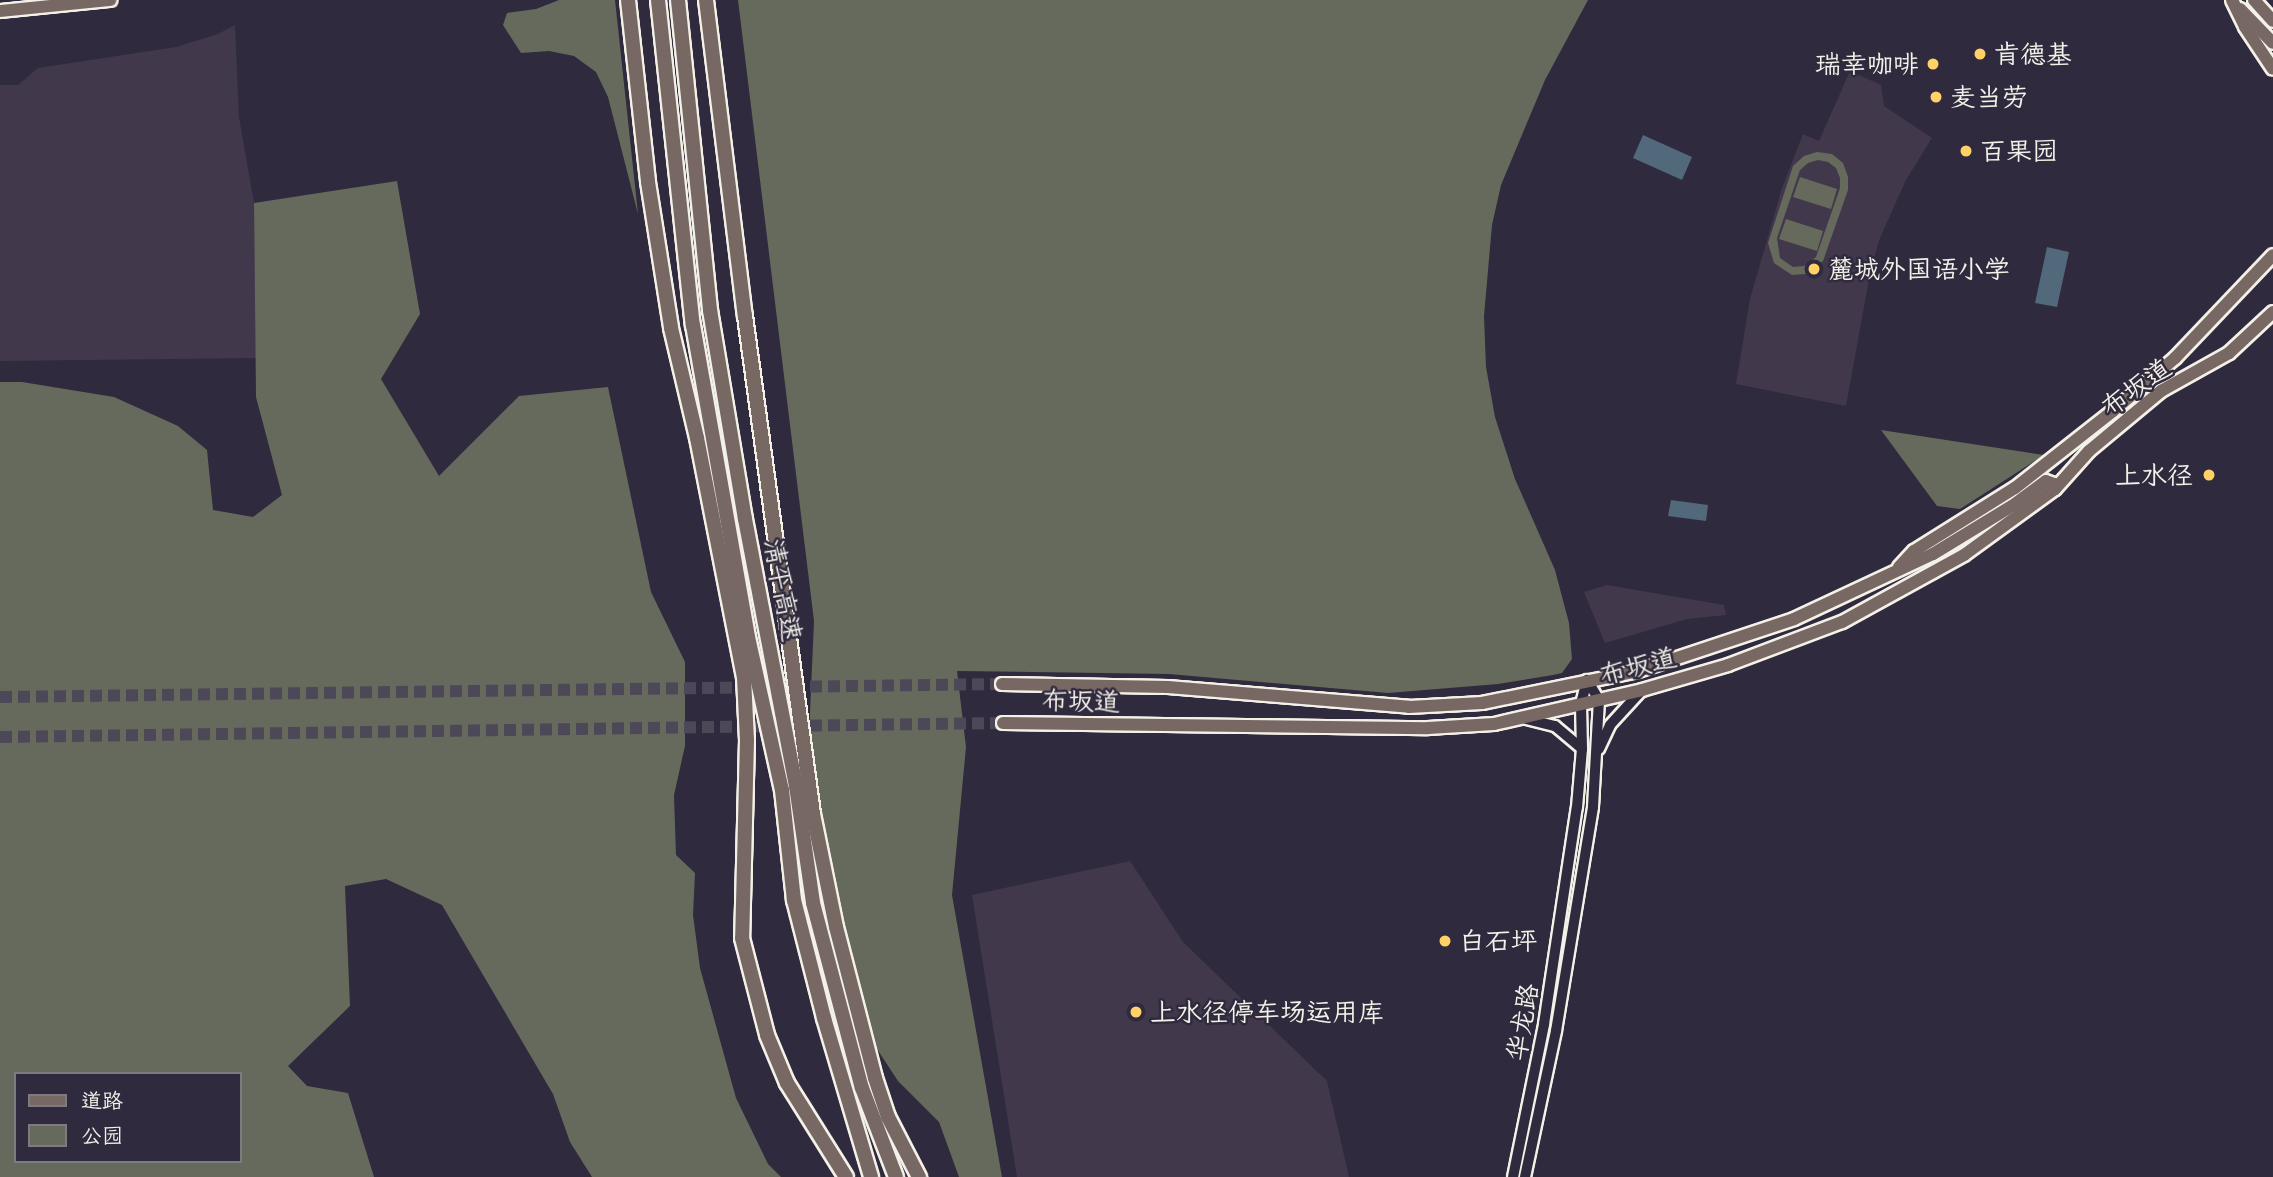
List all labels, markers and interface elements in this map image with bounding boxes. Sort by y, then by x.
place label: 肯德基 [1994,38,2072,70]
marker: 肯德基 [1972,46,1988,62]
place label: 瑞幸咖啡 [1815,48,1919,80]
marker: 瑞幸咖啡 [1925,56,1941,72]
place label: 麦当劳 [1950,81,2028,113]
marker: 麦当劳 [1928,89,1944,105]
place label: 百果园 [1980,135,2058,167]
marker: 百果园 [1958,143,1974,159]
place label: 麓城外国语小学 [1828,253,2010,285]
marker: 麓城外国语小学 [1806,261,1822,277]
street label: 布坂道 [2095,351,2177,423]
place label: 上水径 [2115,459,2193,491]
marker: 上水径 [2199,465,2219,485]
street label: 清平高速 [758,536,808,644]
street label: 布坂道 [1596,641,1680,691]
street label: 布坂道 [1042,685,1120,717]
place label: 白石坪 [1459,925,1537,957]
marker: 白石坪 [1437,933,1453,949]
street label: 华龙路 [1500,981,1544,1063]
place label: 上水径停车场运用库 [1150,996,1384,1028]
marker: 上水径停车场运用库 [1128,1004,1144,1020]
legend [14,1072,242,1163]
text: 道路 [81,1086,123,1115]
text: 公园 [81,1121,123,1150]

